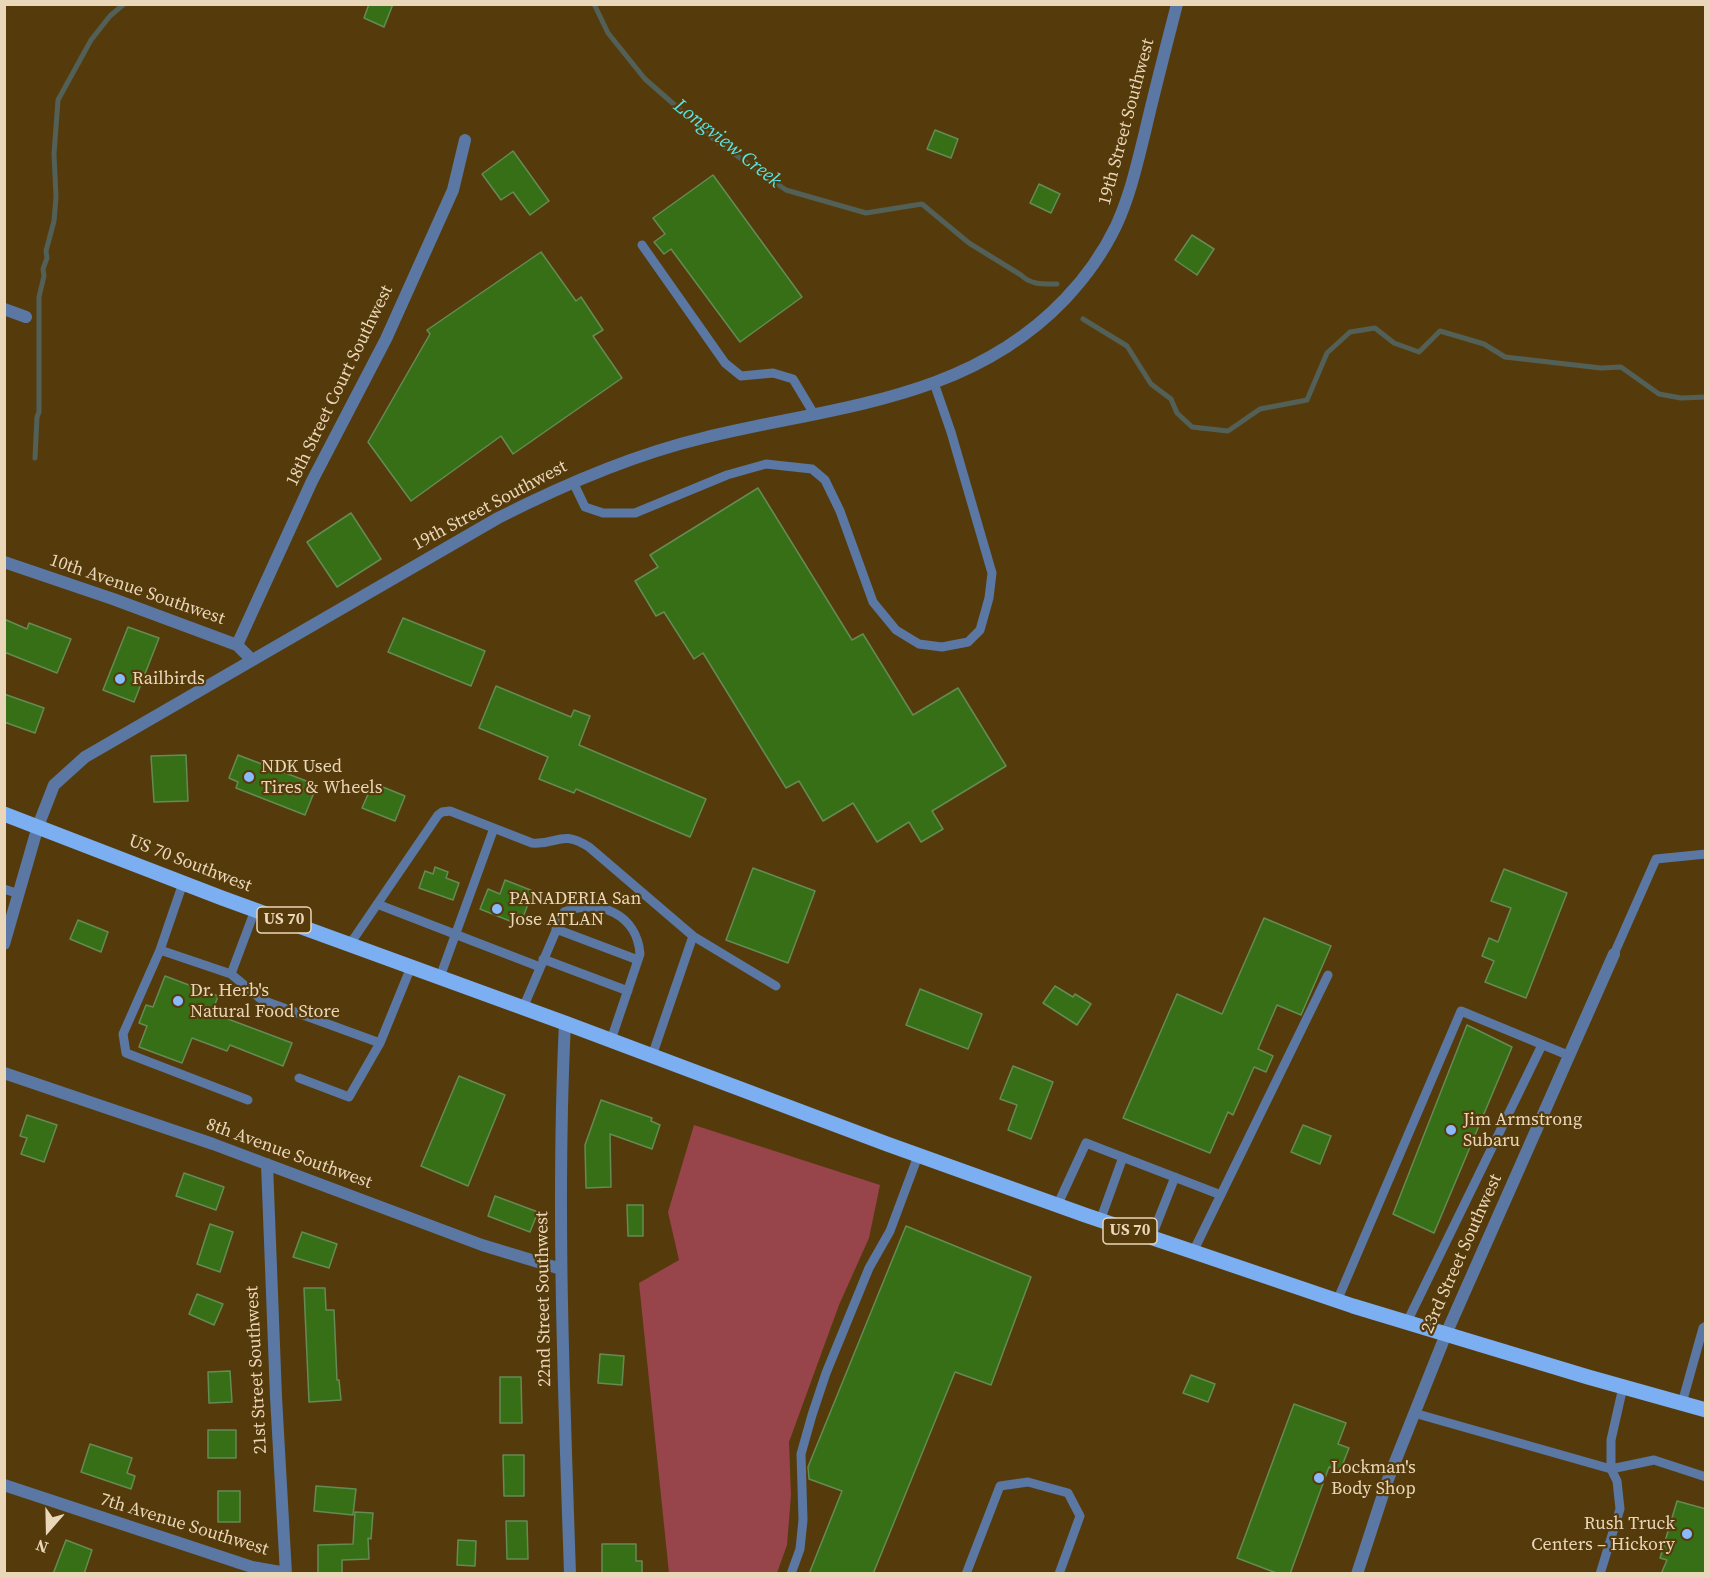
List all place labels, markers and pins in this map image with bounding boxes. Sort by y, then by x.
place label: Railbirds [132,668,205,690]
marker: Railbirds [113,672,127,686]
place label: NDK Used Tires & Wheels [261,756,382,798]
marker: NDK Used Tires & Wheels [242,770,256,784]
place label: PANADERIA San Jose ATLAN [509,888,641,930]
marker: PANADERIA San Jose ATLAN [490,902,504,916]
place label: Dr. Herb's Natural Food Store [190,980,340,1022]
marker: Dr. Herb's Natural Food Store [171,994,185,1008]
place label: Jim Armstrong Subaru [1463,1109,1582,1152]
marker: Jim Armstrong Subaru [1444,1123,1458,1137]
place label: Lockman's Body Shop [1331,1457,1416,1500]
marker: Lockman's Body Shop [1312,1471,1326,1485]
place label: Rush Truck Centers – Hickory [1531,1513,1675,1556]
marker: Rush Truck Centers – Hickory [1680,1527,1694,1541]

